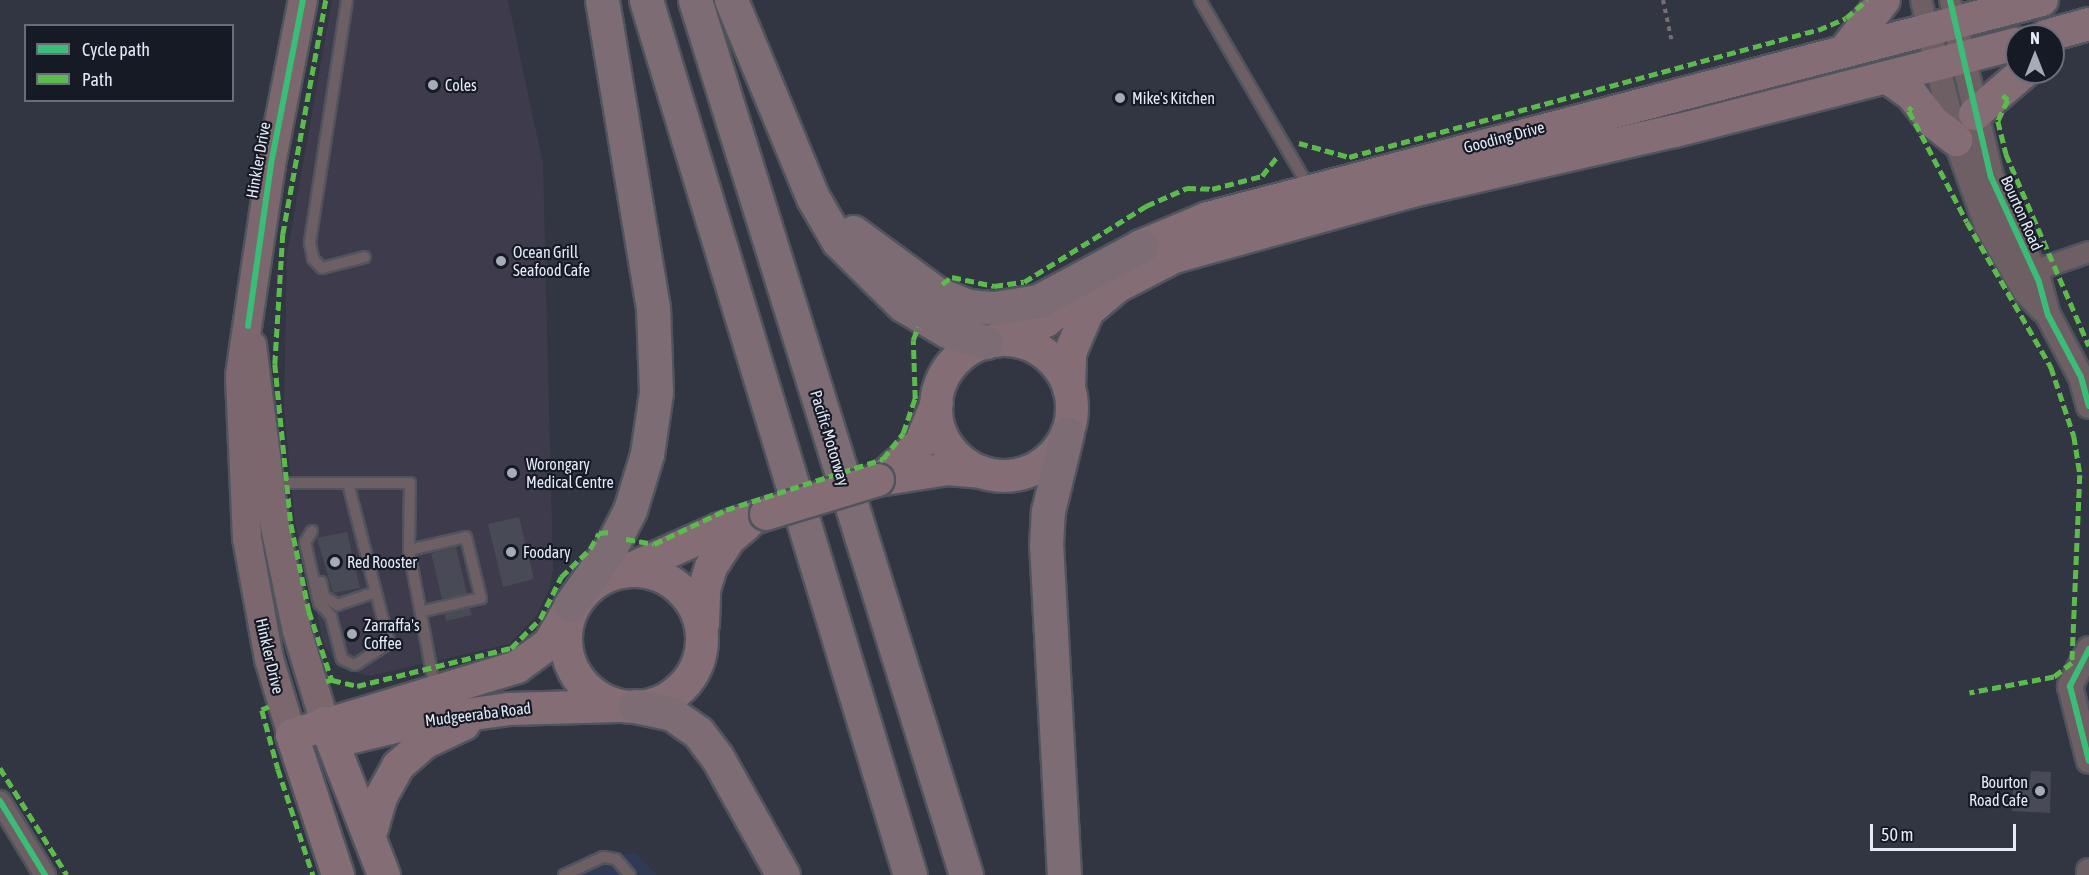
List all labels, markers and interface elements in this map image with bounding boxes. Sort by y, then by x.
legend [24,24,234,102]
north arrow [2005,24,2065,84]
text: N [2030,29,2040,47]
text: Cycle path [82,39,150,60]
text: Path [82,69,113,90]
place label: Coles [445,75,477,95]
marker: Coles [426,78,440,92]
place label: Mike's Kitchen [1132,88,1215,108]
marker: Mike's Kitchen [1113,91,1127,105]
street label: Gooding Drive [1462,117,1546,157]
street label: Hinkler Drive [242,120,274,200]
street label: Bourton Road [1997,173,2047,253]
place label: Ocean Grill Seafood Cafe [513,242,590,280]
marker: Ocean Grill Seafood Cafe [494,254,508,268]
street label: Pacific Motorway [806,388,854,488]
place label: Worongary Medical Centre [526,454,614,492]
marker: Worongary Medical Centre [503,464,521,482]
place label: Foodary [523,542,571,562]
marker: Foodary [504,545,518,559]
place label: Red Rooster [347,552,417,572]
marker: Red Rooster [328,555,342,569]
place label: Zarraffa's Coffee [364,615,420,653]
street label: Hinkler Drive [252,616,288,696]
marker: Zarraffa's Coffee [345,627,359,641]
street label: Mudgeeraba Road [424,698,532,730]
place label: Bourton Road Cafe [1969,772,2028,810]
marker: Bourton Road Cafe [2033,784,2047,798]
scale bar [1873,812,2018,850]
text: 50 m [1881,824,1913,845]

